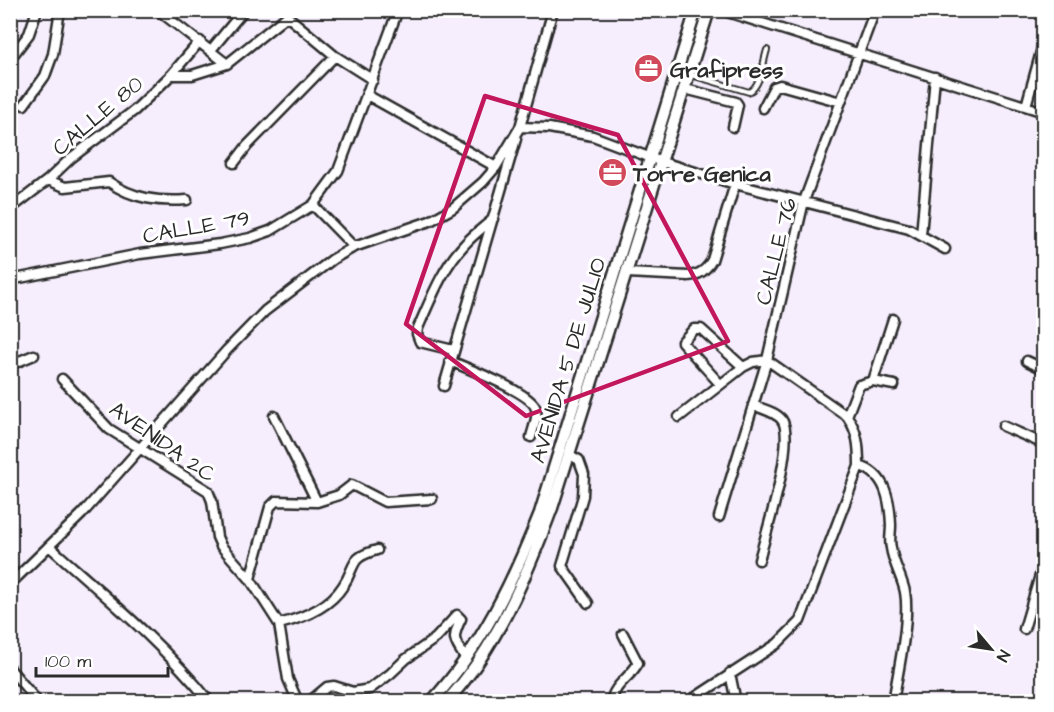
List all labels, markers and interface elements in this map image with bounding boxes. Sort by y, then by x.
office icon: Grafipress [633,53,665,85]
place label: Grafipress [670,55,783,86]
street label: CALLE 80 [46,69,150,163]
office icon: Torre Genica [596,157,628,189]
place label: Torre Genica [632,159,771,190]
street label: CALLE 76 [748,194,805,308]
street label: CALLE 79 [140,203,252,252]
street label: AVENIDA 5 DE JULIO [522,254,614,467]
street label: AVENIDA 2C [103,394,222,491]
north arrow [961,619,1021,679]
scale bar [36,640,168,678]
text: N [991,646,1015,666]
text: 100 m [45,649,91,674]

